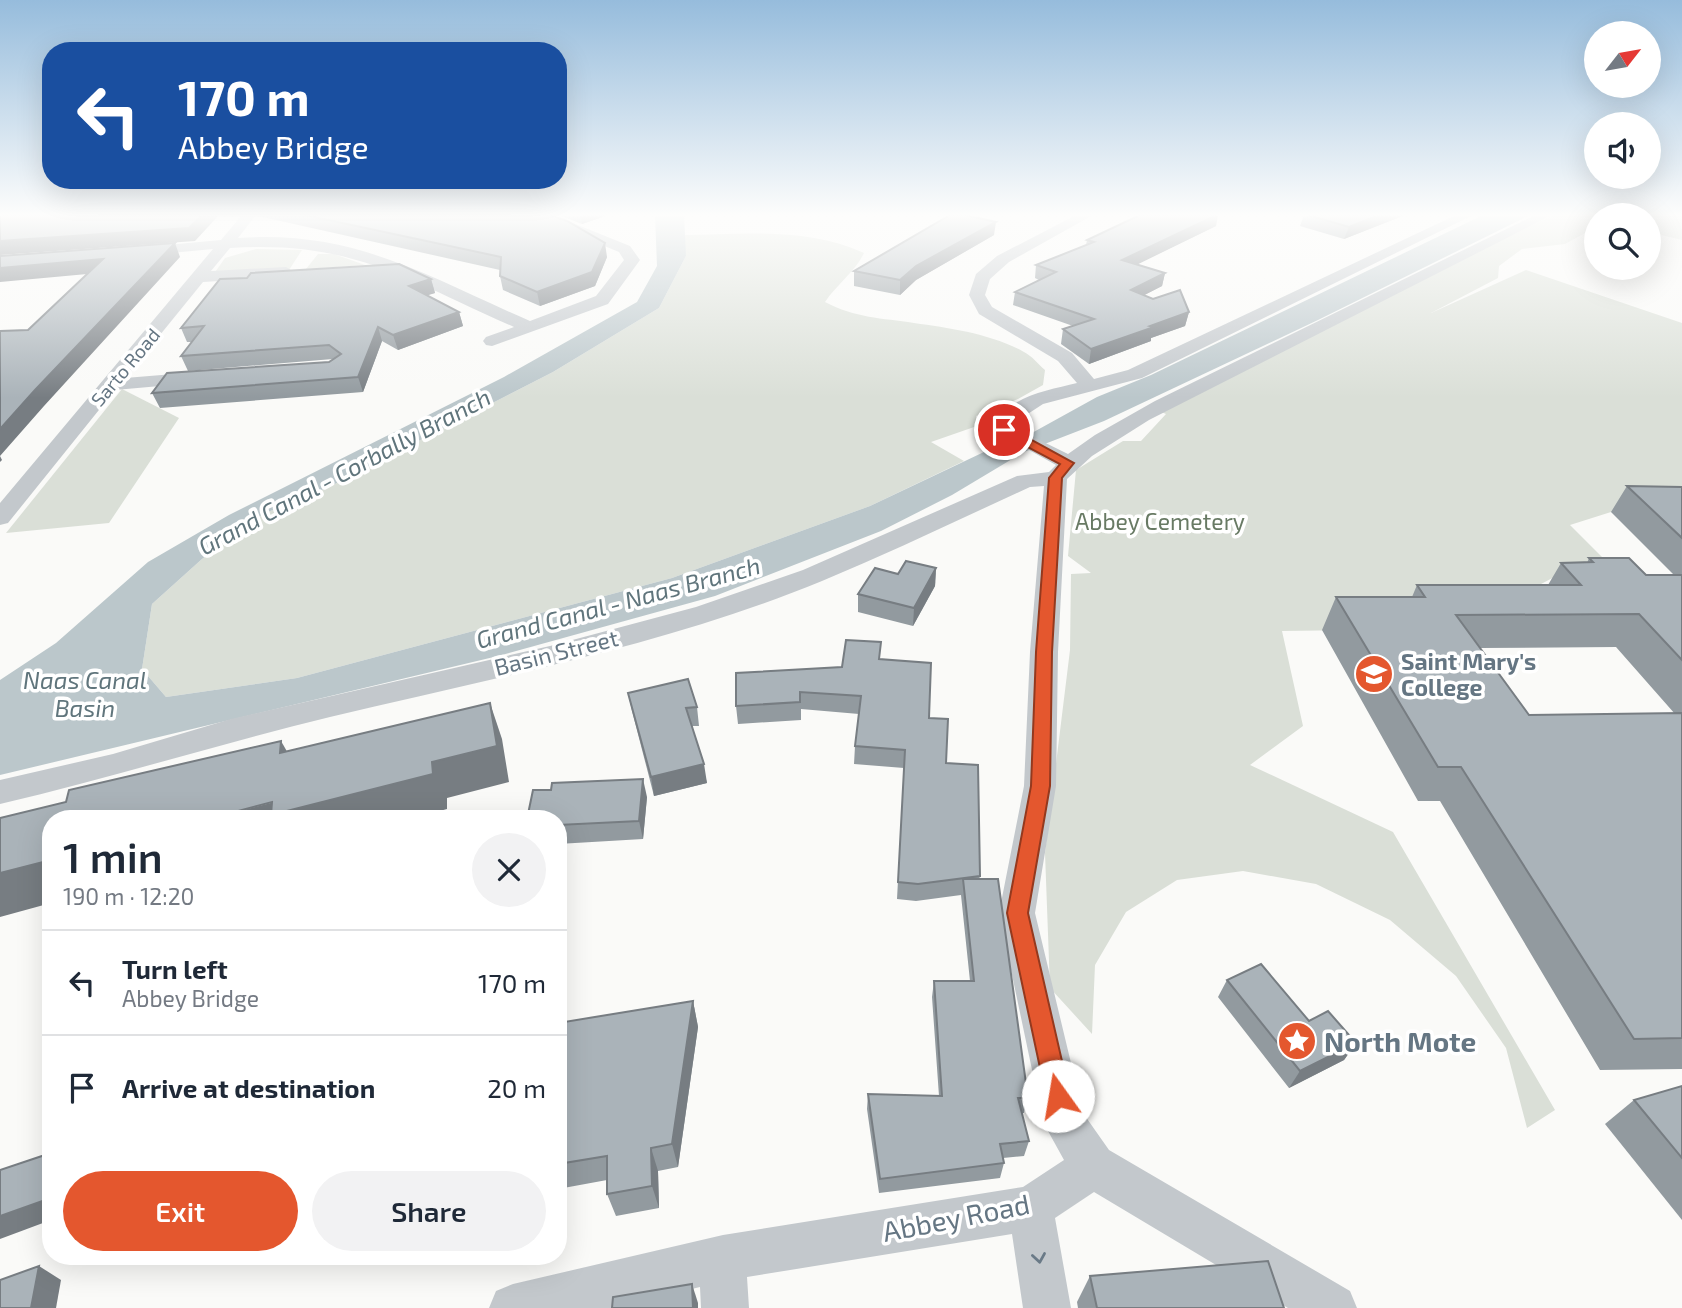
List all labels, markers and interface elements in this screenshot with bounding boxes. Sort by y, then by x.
north arrow [1584,21,1661,98]
map controls [1584,21,1661,280]
text: 170 m [178,67,310,126]
icon: left [63,70,154,161]
button: sound [1584,112,1661,189]
text: Abbey Bridge [178,127,369,165]
button: search [1584,203,1661,280]
street label: Sarto Road [86,323,164,411]
water label: Grand Canal - Corbally Branch [193,381,495,561]
pin [974,400,1034,460]
icon: arrive [985,411,1023,449]
park label: Abbey Cemetery [1075,507,1245,535]
water label: Grand Canal - Naas Branch [473,550,763,654]
street label: Basin Street [491,623,621,681]
place label: Saint Mary's College [1401,647,1536,701]
school or university icon: Saint Mary's College [1353,653,1395,695]
water label: Naas Canal Basin [23,665,147,722]
text: 1 min [63,831,163,881]
button: close [472,833,546,907]
text: 190 m · 12:20 [63,882,194,910]
text: Turn left [122,953,228,984]
icon: left [63,964,101,1002]
text: 170 m [478,967,546,998]
text: Abbey Bridge [122,984,259,1012]
place icon: North Mote [1276,1020,1318,1062]
place label: North Mote [1324,1024,1476,1058]
position arrow [1021,1059,1095,1133]
icon: arrive [63,1069,101,1107]
text: Arrive at destination [122,1072,375,1103]
text: 20 m [487,1072,546,1103]
button: Exit [63,1171,298,1251]
button: Share [312,1171,546,1251]
street label: Abbey Road [880,1186,1032,1248]
one-way arrow [1031,1252,1046,1264]

